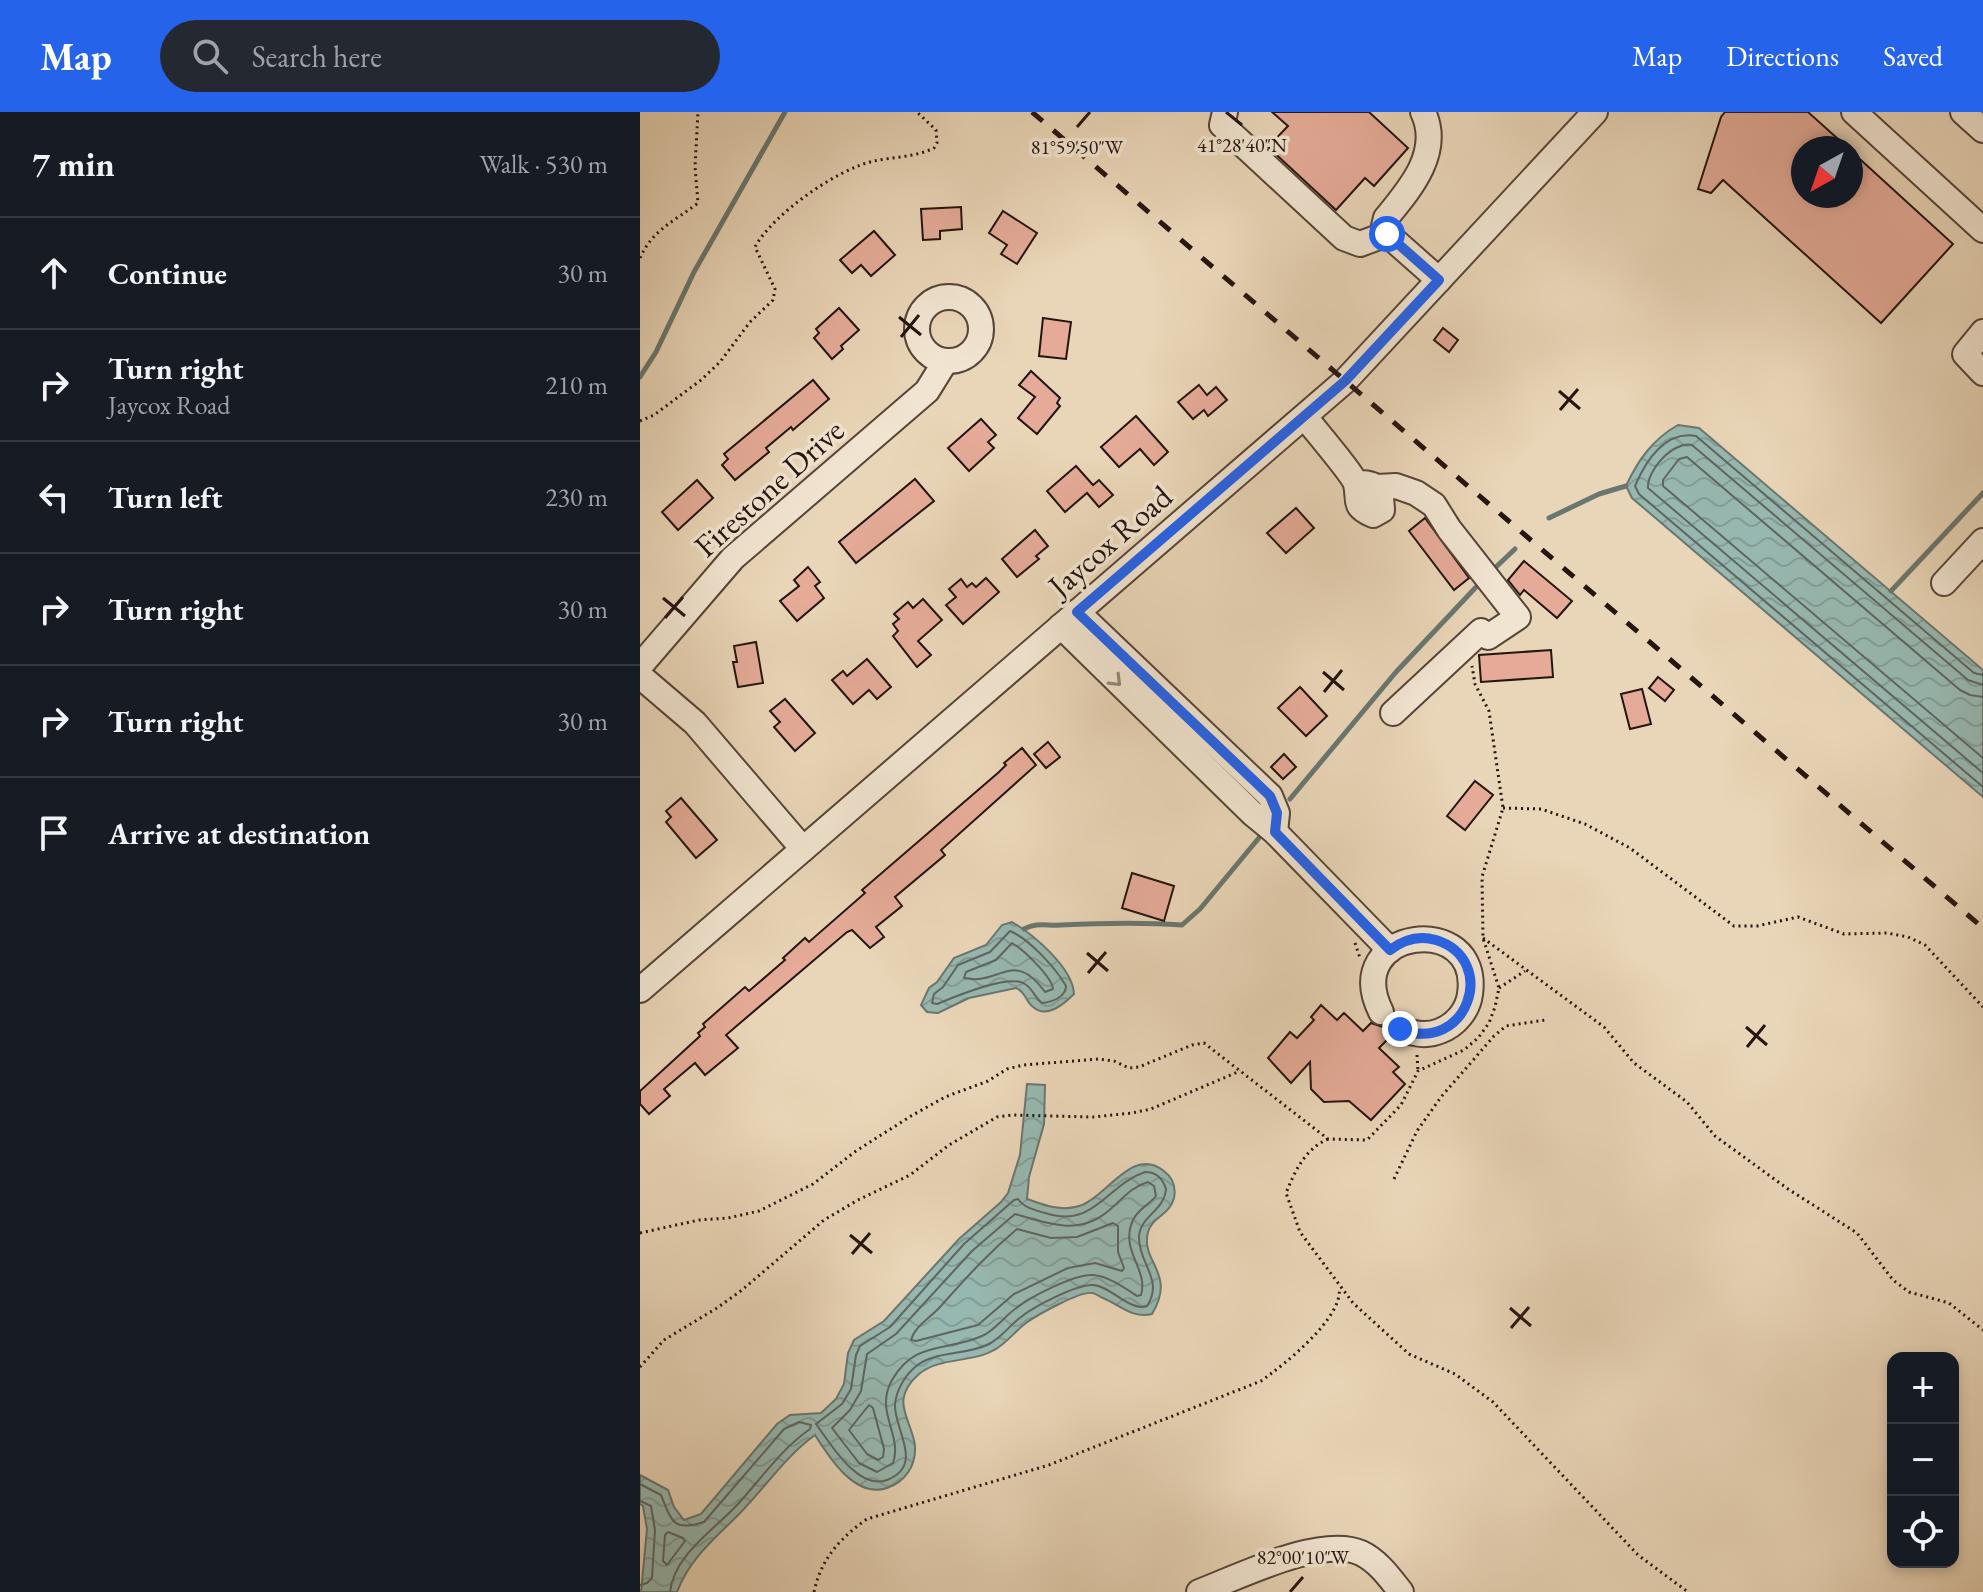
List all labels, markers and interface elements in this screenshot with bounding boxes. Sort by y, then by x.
search box [160,20,720,92]
text: Map [40,32,112,81]
icon: search [188,34,232,78]
text: Search here [252,37,382,76]
text: Map [1632,38,1682,74]
text: Directions [1726,38,1839,74]
text: Saved [1883,38,1943,74]
text: 41°28'40"N [1197,132,1287,158]
text: 81°59'50"W [1031,134,1124,160]
north arrow [1791,136,1863,208]
text: 7 min [32,142,115,186]
text: Walk · 530 m [480,147,608,181]
route start [1369,216,1405,252]
icon: ahead [32,251,76,295]
text: Continue [108,254,227,293]
text: 30 m [558,256,608,290]
text: Turn right [108,349,244,388]
icon: right [32,363,76,407]
text: 210 m [545,368,608,402]
text: Jaycox Road [108,388,231,422]
street label: Firestone Drive [685,410,853,566]
icon: left [32,475,76,519]
street label: Jaycox Road [1037,475,1181,608]
text: Turn left [108,478,222,517]
text: 230 m [545,480,608,514]
icon: right [32,587,76,631]
text: Turn right [108,590,244,629]
text: 30 m [558,592,608,626]
one-way arrow [1107,672,1121,686]
icon: right [32,699,76,743]
text: Turn right [108,702,244,741]
text: 30 m [558,704,608,738]
icon: arrive [32,811,76,855]
text: Arrive at destination [108,814,370,853]
route end [1382,1011,1418,1047]
map controls [1887,1352,1959,1568]
button: + [1887,1352,1959,1424]
button: − [1887,1424,1959,1496]
button: locate [1887,1496,1959,1568]
text: 82°00'10"W [1257,1544,1350,1570]

